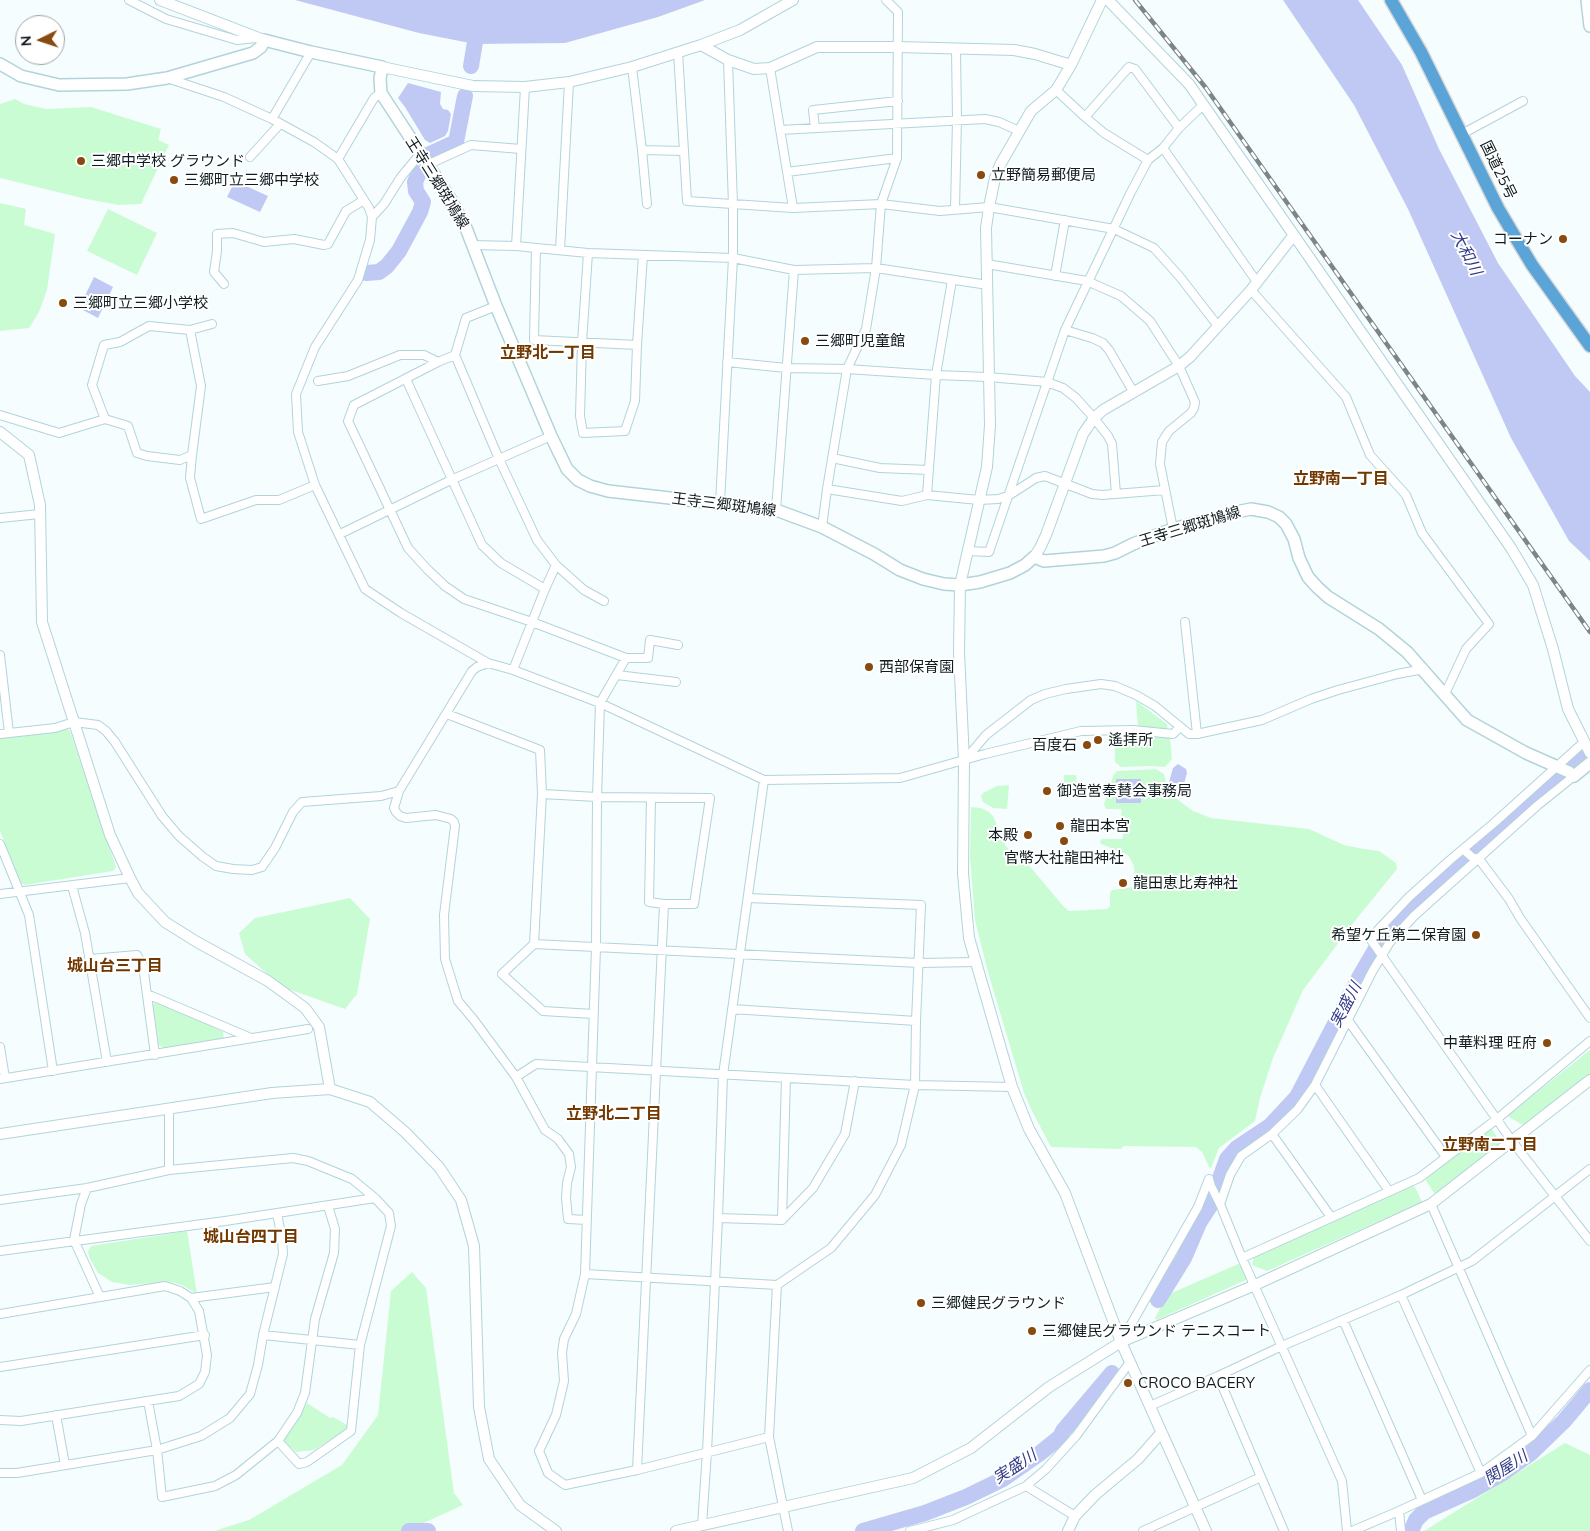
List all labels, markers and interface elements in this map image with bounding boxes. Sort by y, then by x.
north arrow [15,15,65,65]
text: N [17,35,35,47]
street label: 王寺三郷斑鳩線 [402,134,472,232]
street label: 国道25号 [1476,138,1520,202]
place label: 三郷中学校 グラウンド [91,152,245,170]
marker: 三郷中学校 グラウンド [75,155,87,167]
place label: 立野簡易郵便局 [991,166,1096,184]
marker: 立野簡易郵便局 [975,169,987,181]
place label: 三郷町立三郷中学校 [184,171,319,189]
marker: 三郷町立三郷中学校 [168,174,180,186]
water label: 大和川 [1447,227,1485,279]
place label: コーナン [1493,230,1553,248]
marker: コーナン [1557,233,1569,245]
place label: 三郷町立三郷小学校 [73,294,208,312]
marker: 三郷町立三郷小学校 [57,297,69,309]
place label: 三郷町児童館 [815,332,905,350]
marker: 三郷町児童館 [799,335,811,347]
district label: 立野北一丁目 [500,343,596,363]
district label: 立野南一丁目 [1293,469,1389,489]
street label: 王寺三郷斑鳩線 [671,490,777,520]
street label: 王寺三郷斑鳩線 [1137,503,1243,551]
place label: 西部保育園 [879,658,954,676]
marker: 西部保育園 [863,661,875,673]
place label: 遙拝所 [1108,731,1153,749]
marker: 遙拝所 [1092,734,1104,746]
place label: 百度石 [1032,736,1077,754]
marker: 百度石 [1081,739,1093,751]
place label: 御造営奉賛会事務局 [1057,782,1192,800]
marker: 御造営奉賛会事務局 [1041,785,1053,797]
place label: 龍田本宮 [1070,817,1130,835]
marker: 龍田本宮 [1054,820,1066,832]
place label: 本殿 [988,826,1018,844]
marker: 本殿 [1022,829,1034,841]
marker: 官幣大社龍田神社 [1058,835,1070,847]
place label: 官幣大社龍田神社 [1004,849,1124,867]
place label: 龍田恵比寿神社 [1133,874,1238,892]
marker: 龍田恵比寿神社 [1117,877,1129,889]
place label: 希望ケ丘第二保育園 [1331,926,1466,944]
marker: 希望ケ丘第二保育園 [1470,929,1482,941]
district label: 城山台三丁目 [67,956,163,976]
water label: 実盛川 [1326,979,1366,1031]
place label: 中華料理 旺府 [1443,1034,1537,1052]
marker: 中華料理 旺府 [1541,1037,1553,1049]
district label: 立野北二丁目 [566,1104,662,1124]
district label: 立野南二丁目 [1442,1135,1538,1155]
district label: 城山台四丁目 [203,1227,299,1247]
place label: 三郷健民グラウンド [931,1294,1066,1312]
marker: 三郷健民グラウンド [915,1297,927,1309]
place label: 三郷健民グラウンド テニスコート [1042,1322,1271,1340]
marker: 三郷健民グラウンド テニスコート [1026,1325,1038,1337]
place label: CROCO BACERY [1138,1374,1255,1392]
marker: CROCO BACERY [1122,1377,1134,1389]
water label: 実盛川 [990,1446,1040,1488]
water label: 関屋川 [1481,1447,1531,1489]

